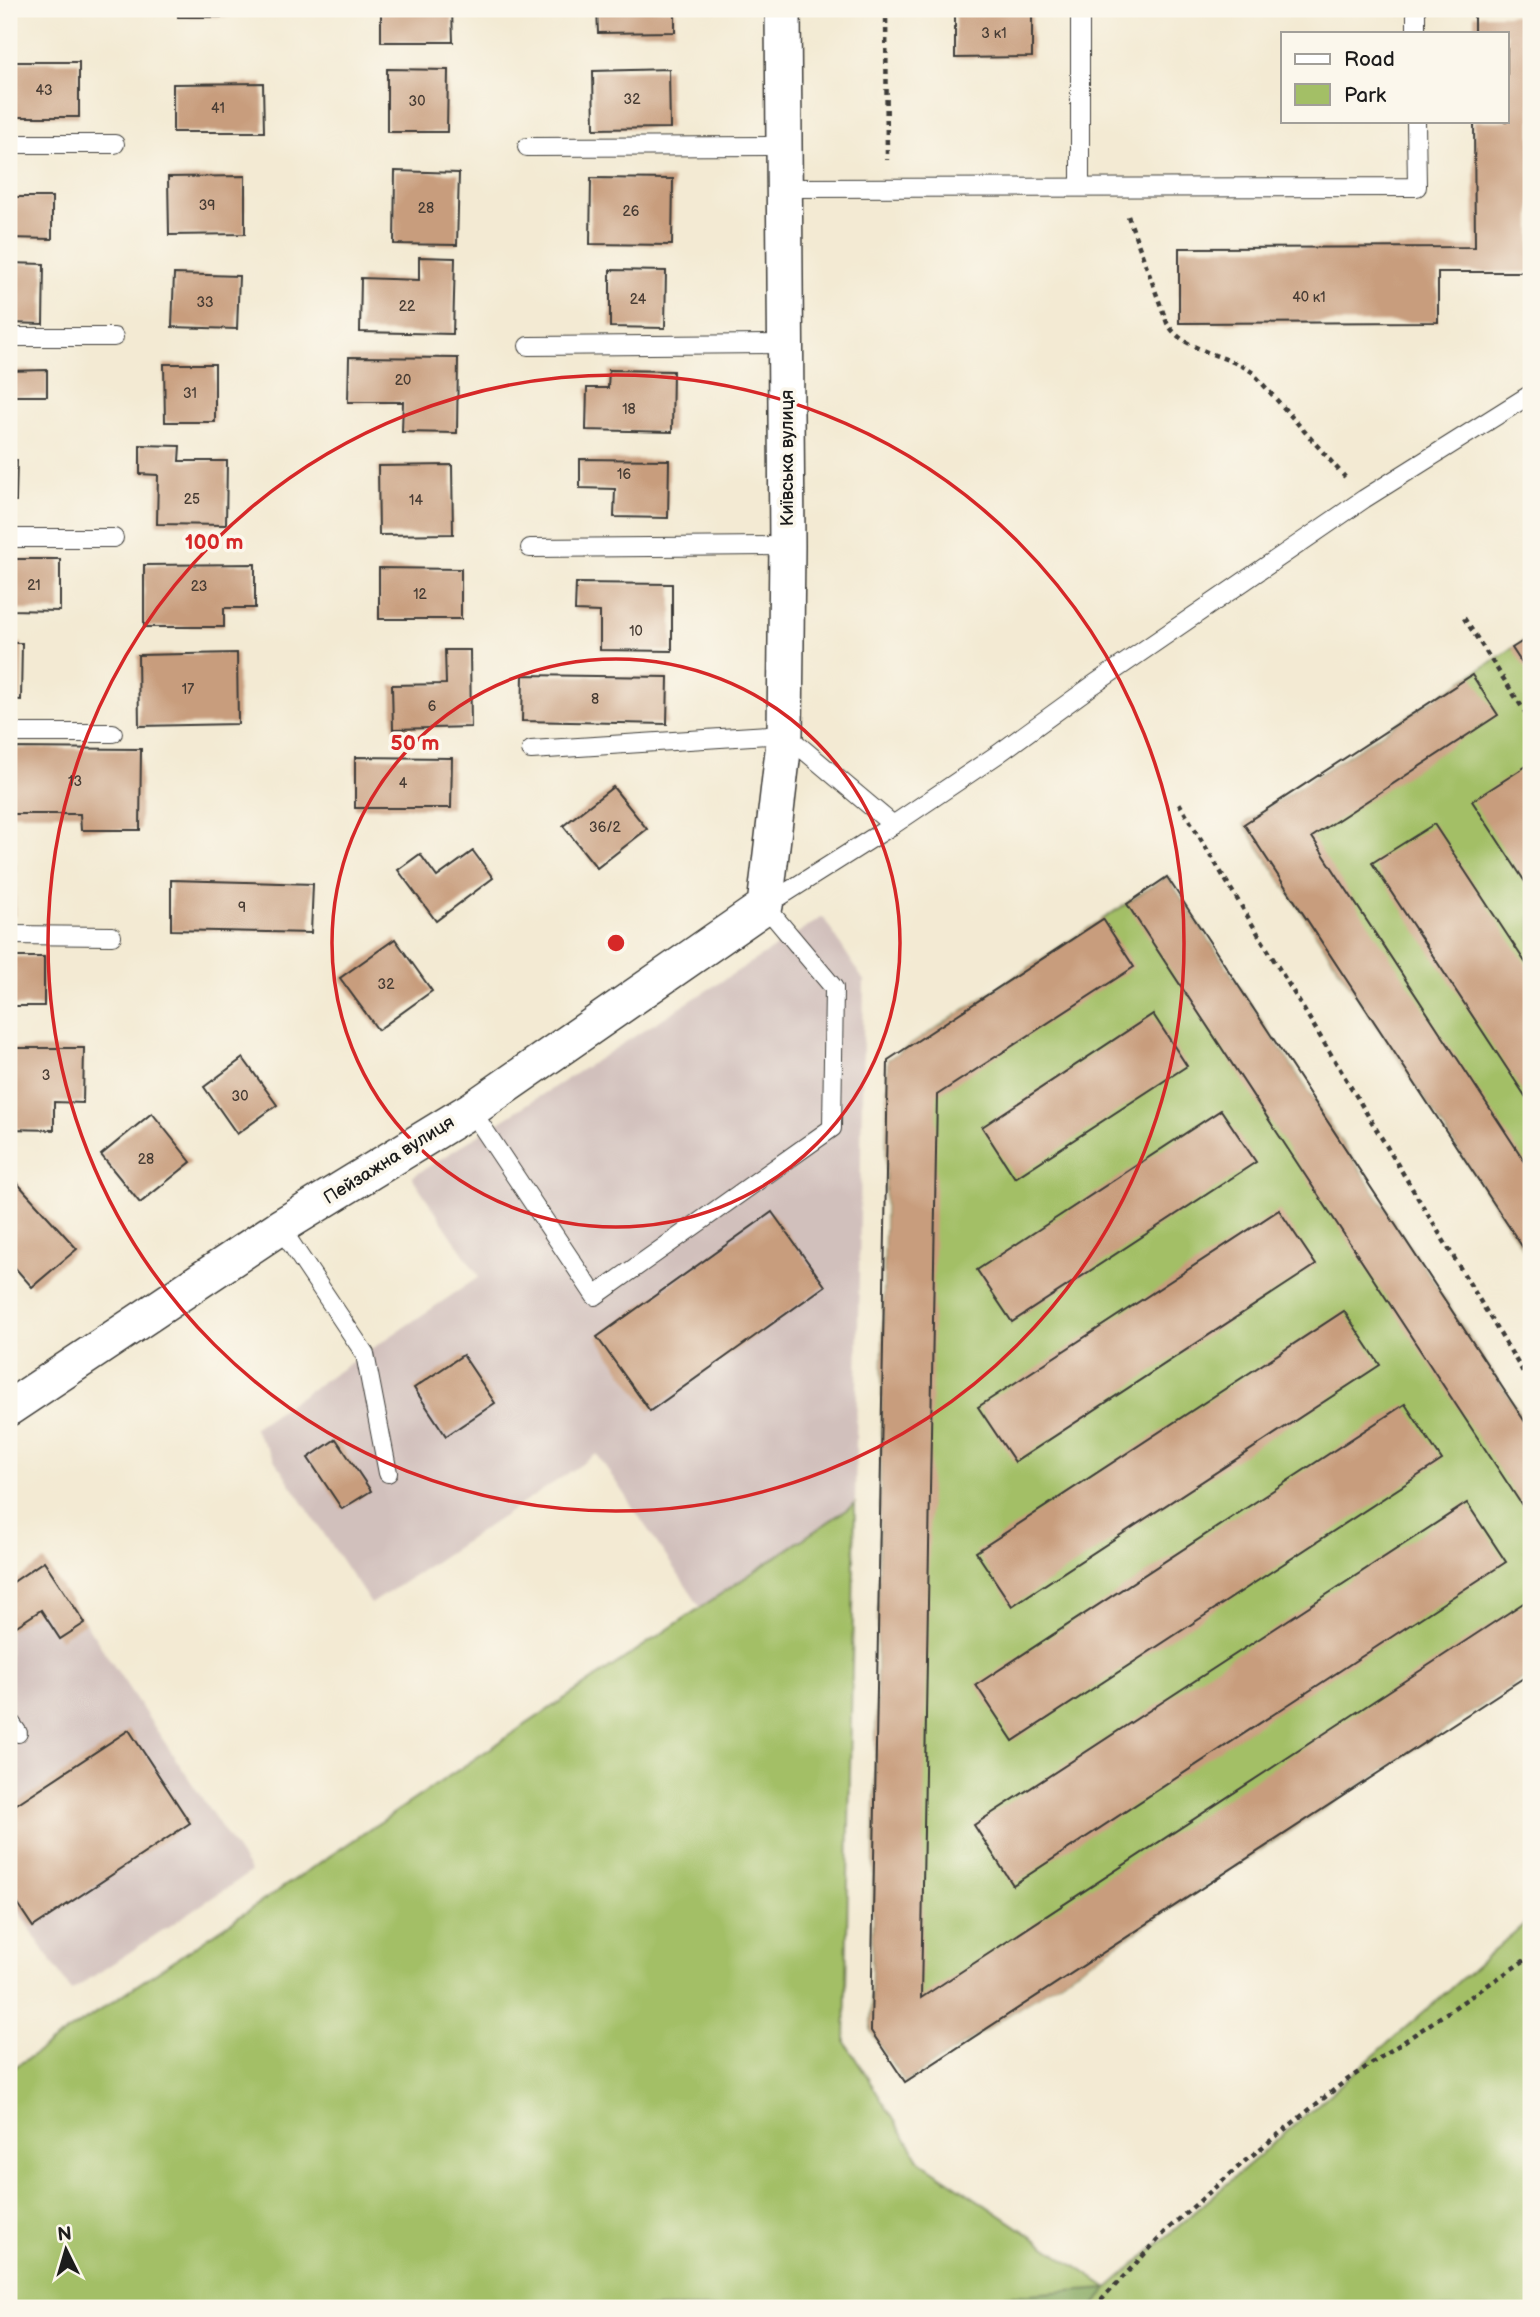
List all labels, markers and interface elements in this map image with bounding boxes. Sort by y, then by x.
house number: 3 к1 [981,25,1007,42]
legend [1281,32,1508,122]
text: Road [1344,47,1395,72]
house number: 43 [35,82,53,99]
text: Park [1344,83,1387,108]
house number: 32 [624,91,641,108]
house number: 30 [409,93,425,110]
house number: 41 [211,100,225,117]
house number: 39 [199,197,215,214]
house number: 28 [418,200,434,217]
house number: 26 [623,203,640,220]
house number: 40 к1 [1292,289,1326,306]
house number: 24 [630,291,647,308]
house number: 33 [196,294,214,311]
house number: 22 [399,298,416,315]
house number: 20 [395,372,411,389]
house number: 31 [183,385,197,402]
street label: Київська вулиця [777,390,798,526]
house number: 18 [622,401,636,418]
house number: 16 [617,466,631,483]
house number: 25 [184,491,200,508]
house number: 14 [409,492,423,509]
text: 100 m [185,530,243,555]
house number: 21 [27,577,41,594]
house number: 23 [191,578,207,595]
house number: 12 [413,586,428,603]
house number: 10 [629,623,643,640]
house number: 17 [182,681,194,698]
house number: 8 [591,691,599,708]
house number: 6 [428,698,437,715]
text: 50 m [391,731,439,756]
house number: 13 [68,773,82,790]
house number: 4 [399,775,408,792]
house number: 36/2 [589,819,622,836]
house number: 9 [238,899,246,916]
centre of rings [604,931,628,955]
house number: 32 [378,976,395,993]
house number: 3 [42,1067,50,1084]
house number: 30 [232,1088,248,1105]
street label: Пейзажна вулиця [320,1111,458,1209]
house number: 28 [138,1151,154,1168]
north arrow [32,2216,102,2286]
text: N [57,2222,73,2247]

